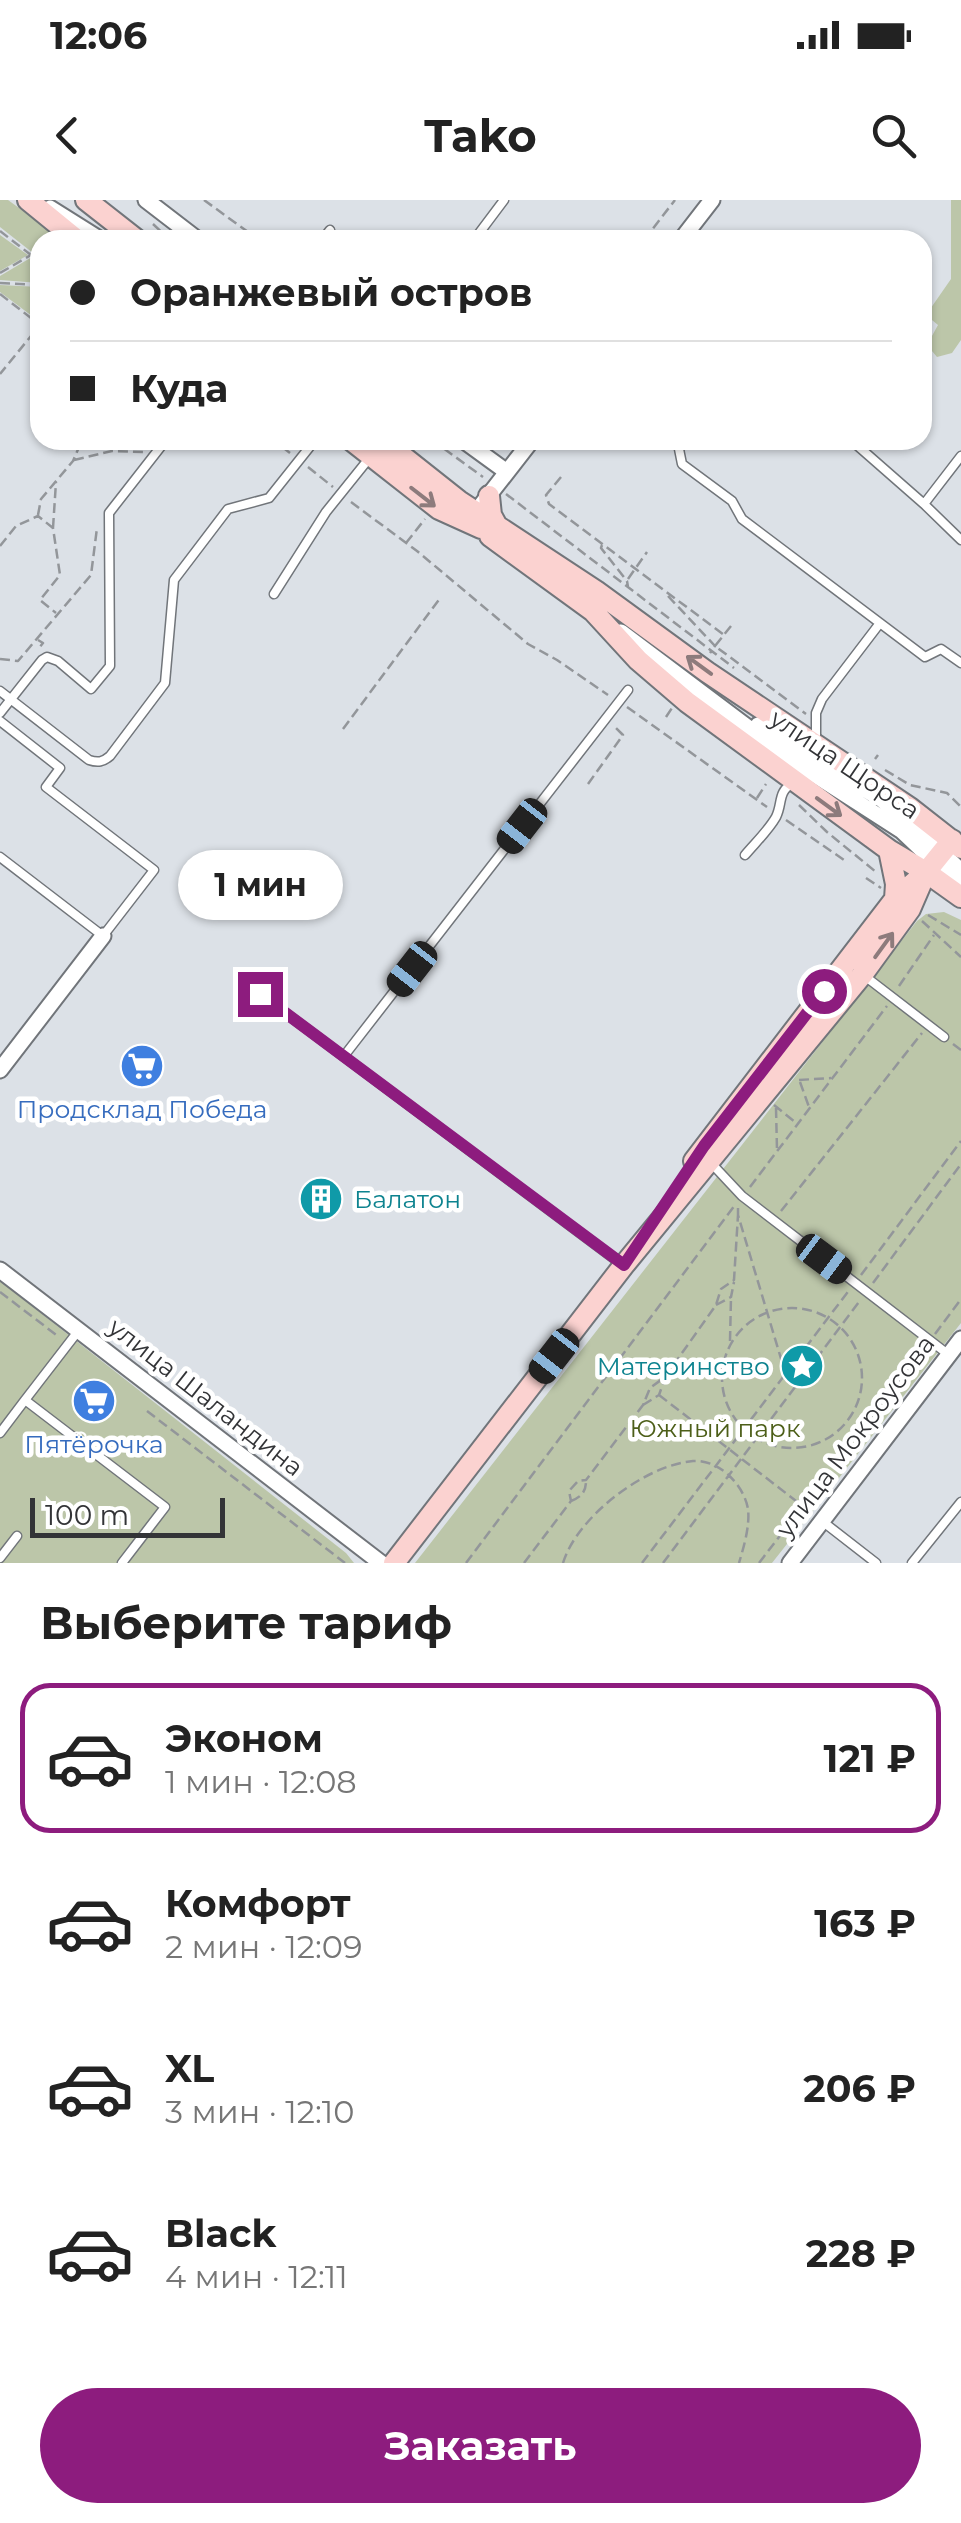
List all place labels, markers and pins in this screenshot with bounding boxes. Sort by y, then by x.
supermarket icon: Продсклад Победа [119,1043,165,1089]
place label: Продсклад Победа [17,1094,267,1124]
building icon: Балатон [298,1176,344,1222]
place label: Балатон [354,1184,461,1214]
place icon: Материнство [779,1343,825,1389]
place label: Материнство [597,1351,770,1381]
supermarket icon: Пятёрочка [71,1378,117,1424]
place label: Пятёрочка [24,1429,164,1459]

